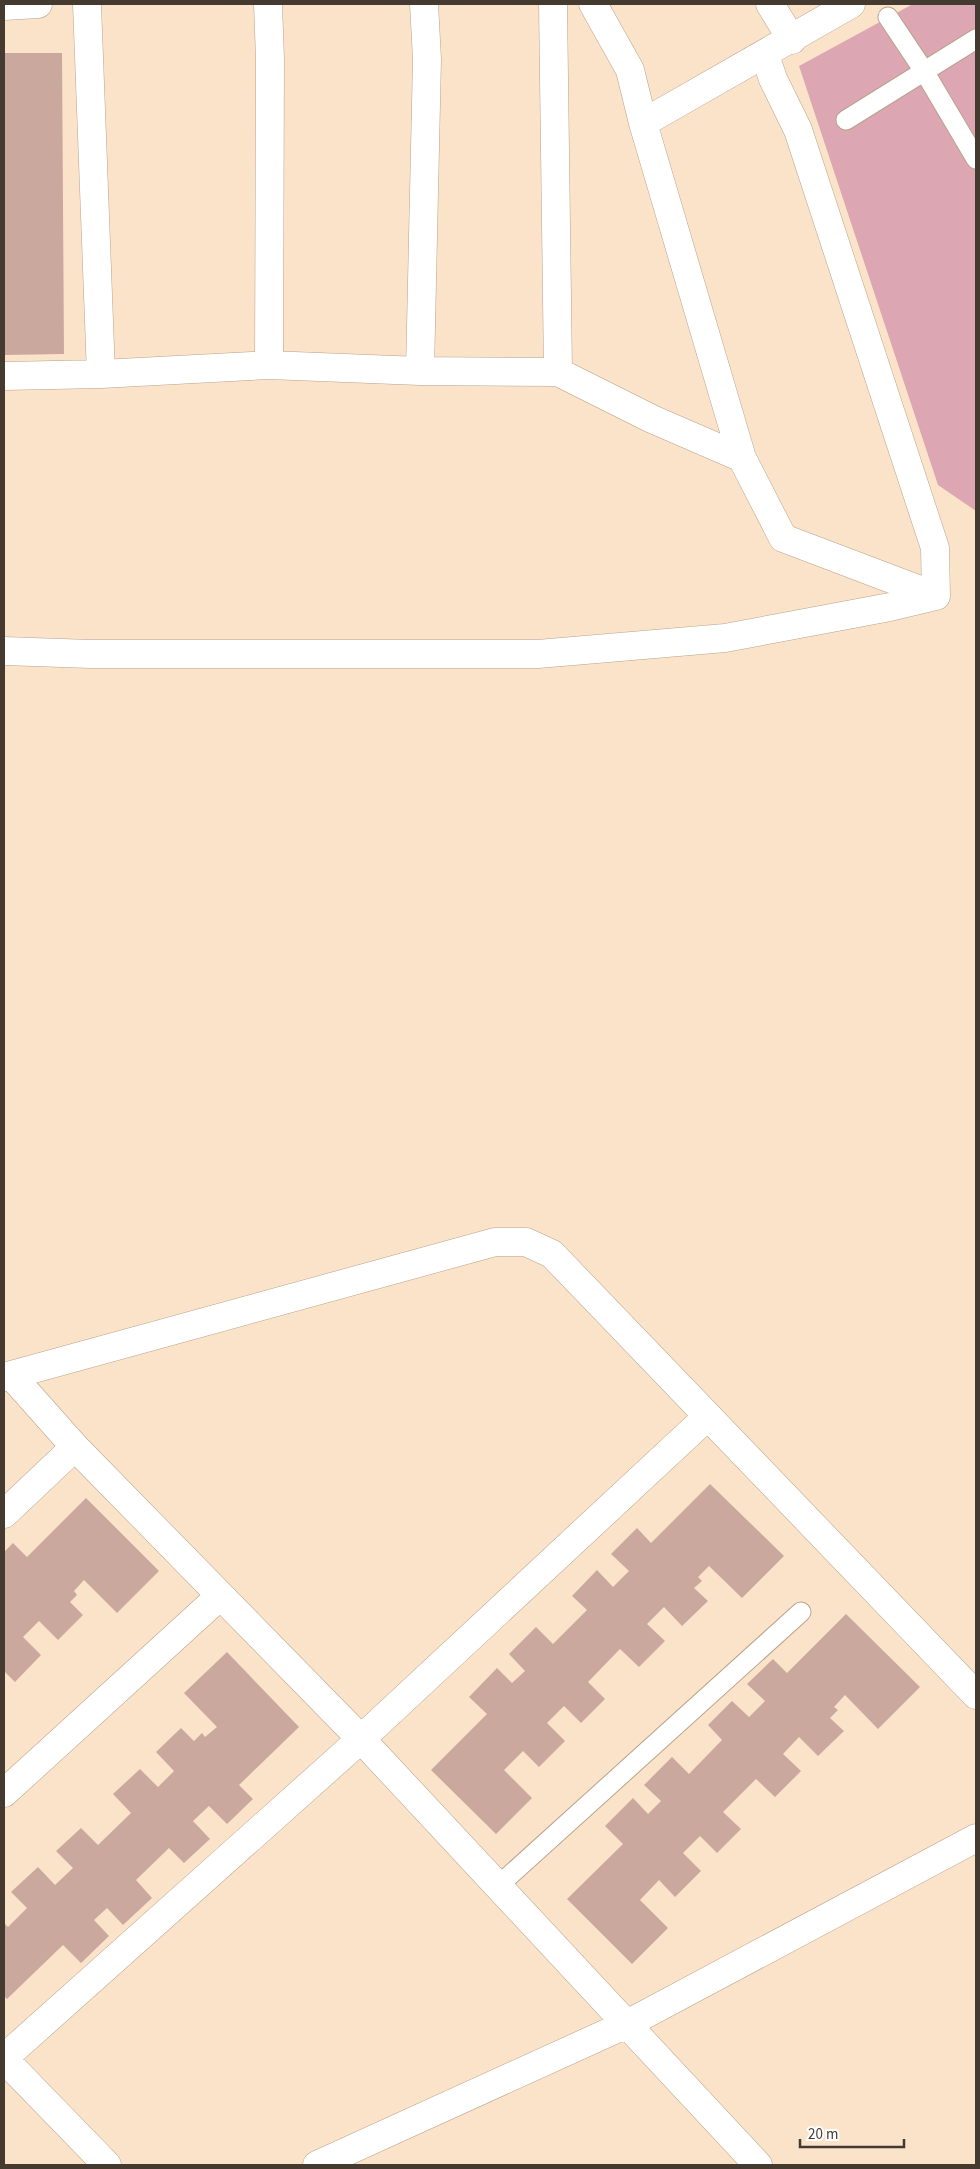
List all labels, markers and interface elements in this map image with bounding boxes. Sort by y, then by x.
scale bar [800,2116,904,2148]
text: 20 m [808,2124,838,2145]

